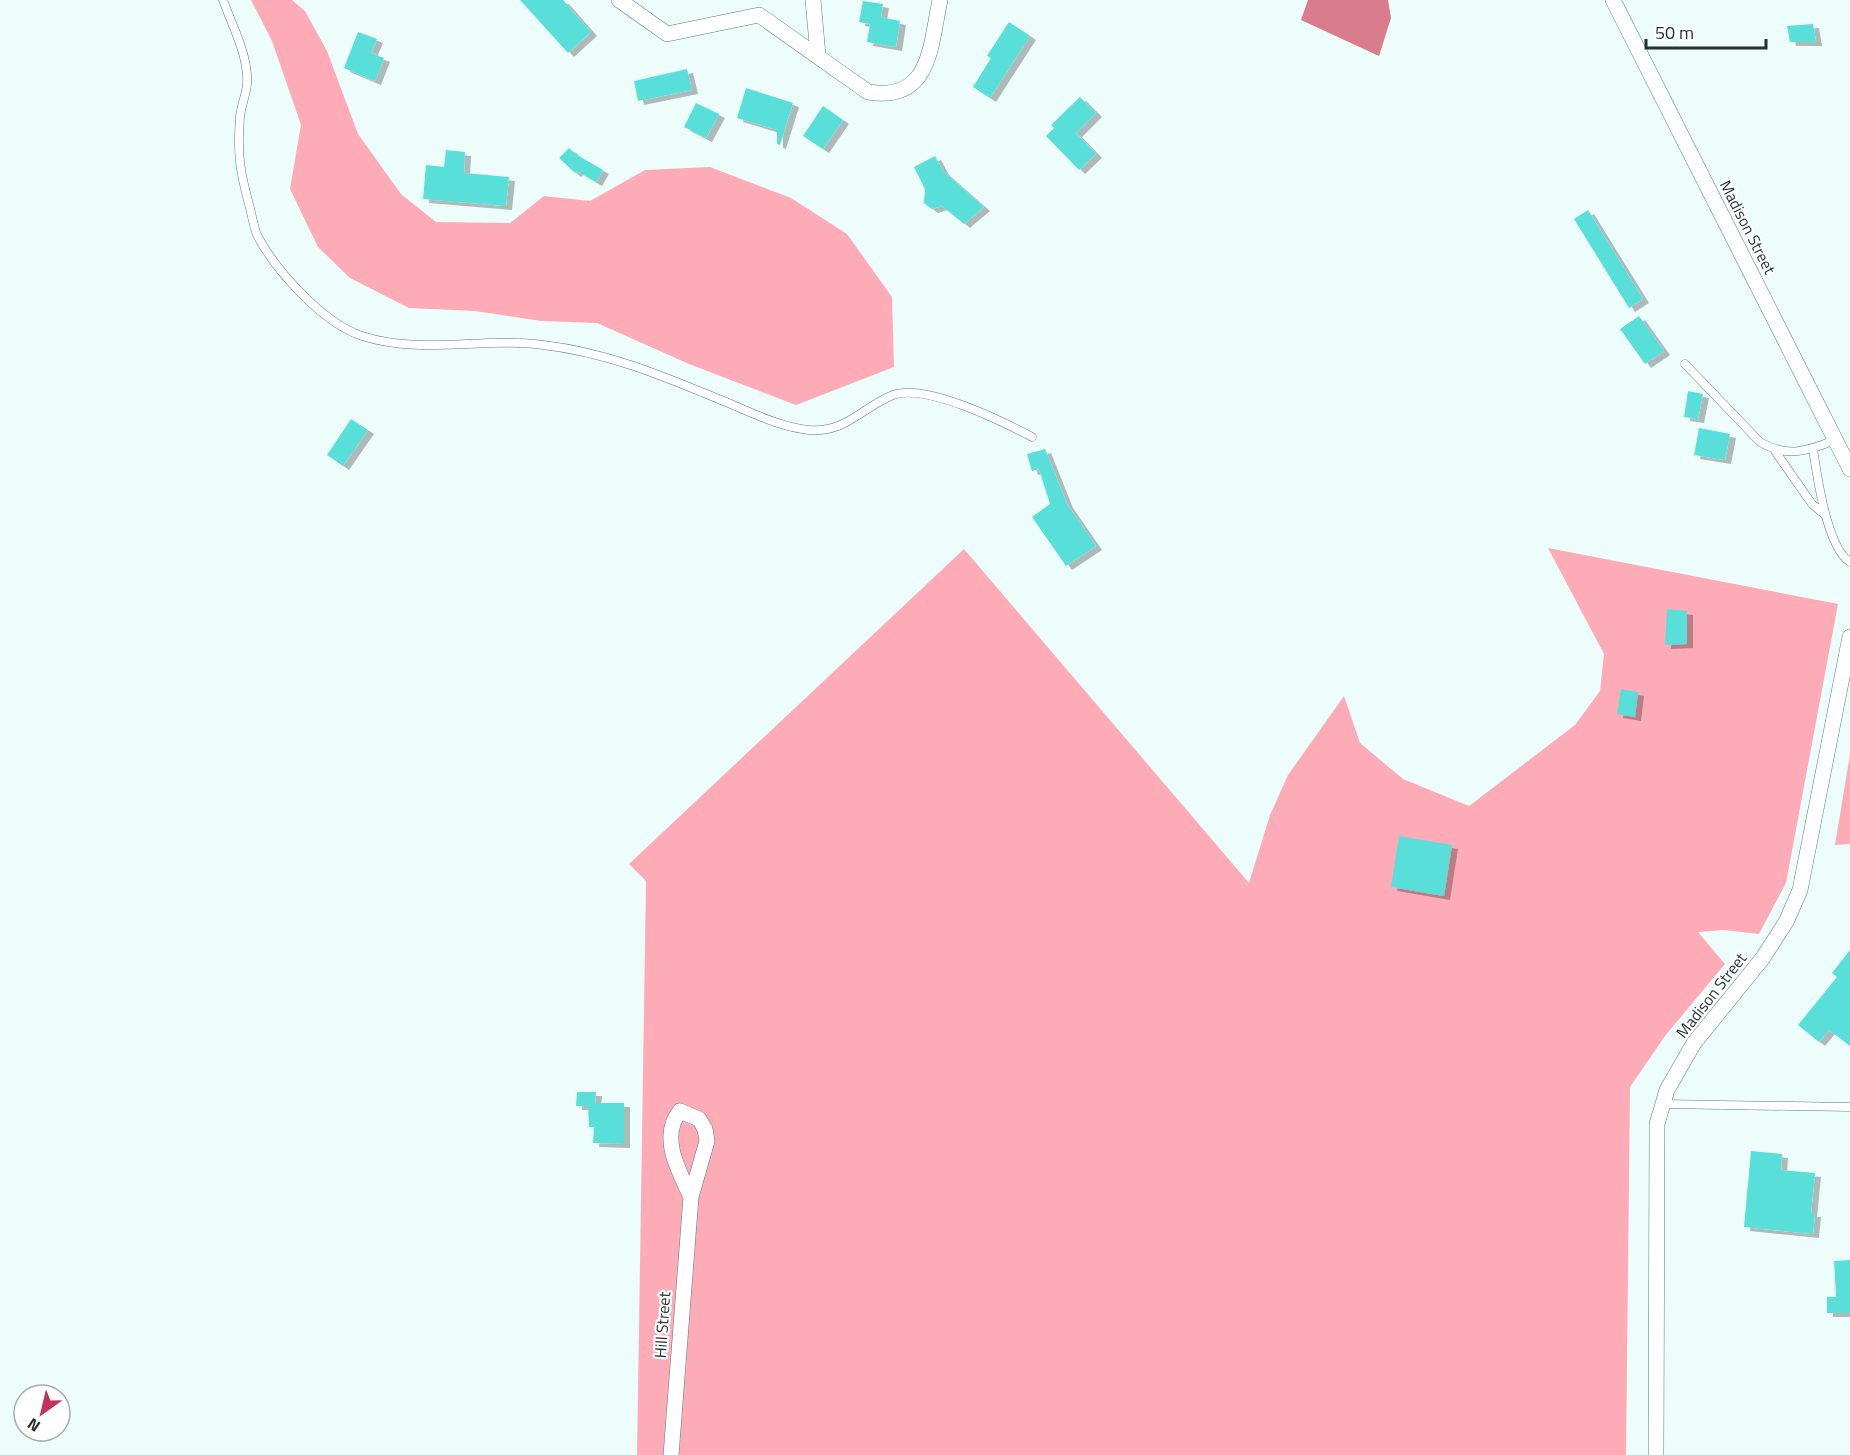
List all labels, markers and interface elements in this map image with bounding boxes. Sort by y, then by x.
scale bar [1646,12,1766,50]
text: 50 m [1655,19,1694,46]
street label: Madison Street [1714,176,1782,279]
street label: Madison Street [1670,947,1752,1043]
street label: Hill Street [648,1291,676,1359]
north arrow [12,1383,72,1443]
text: N [22,1412,45,1438]

